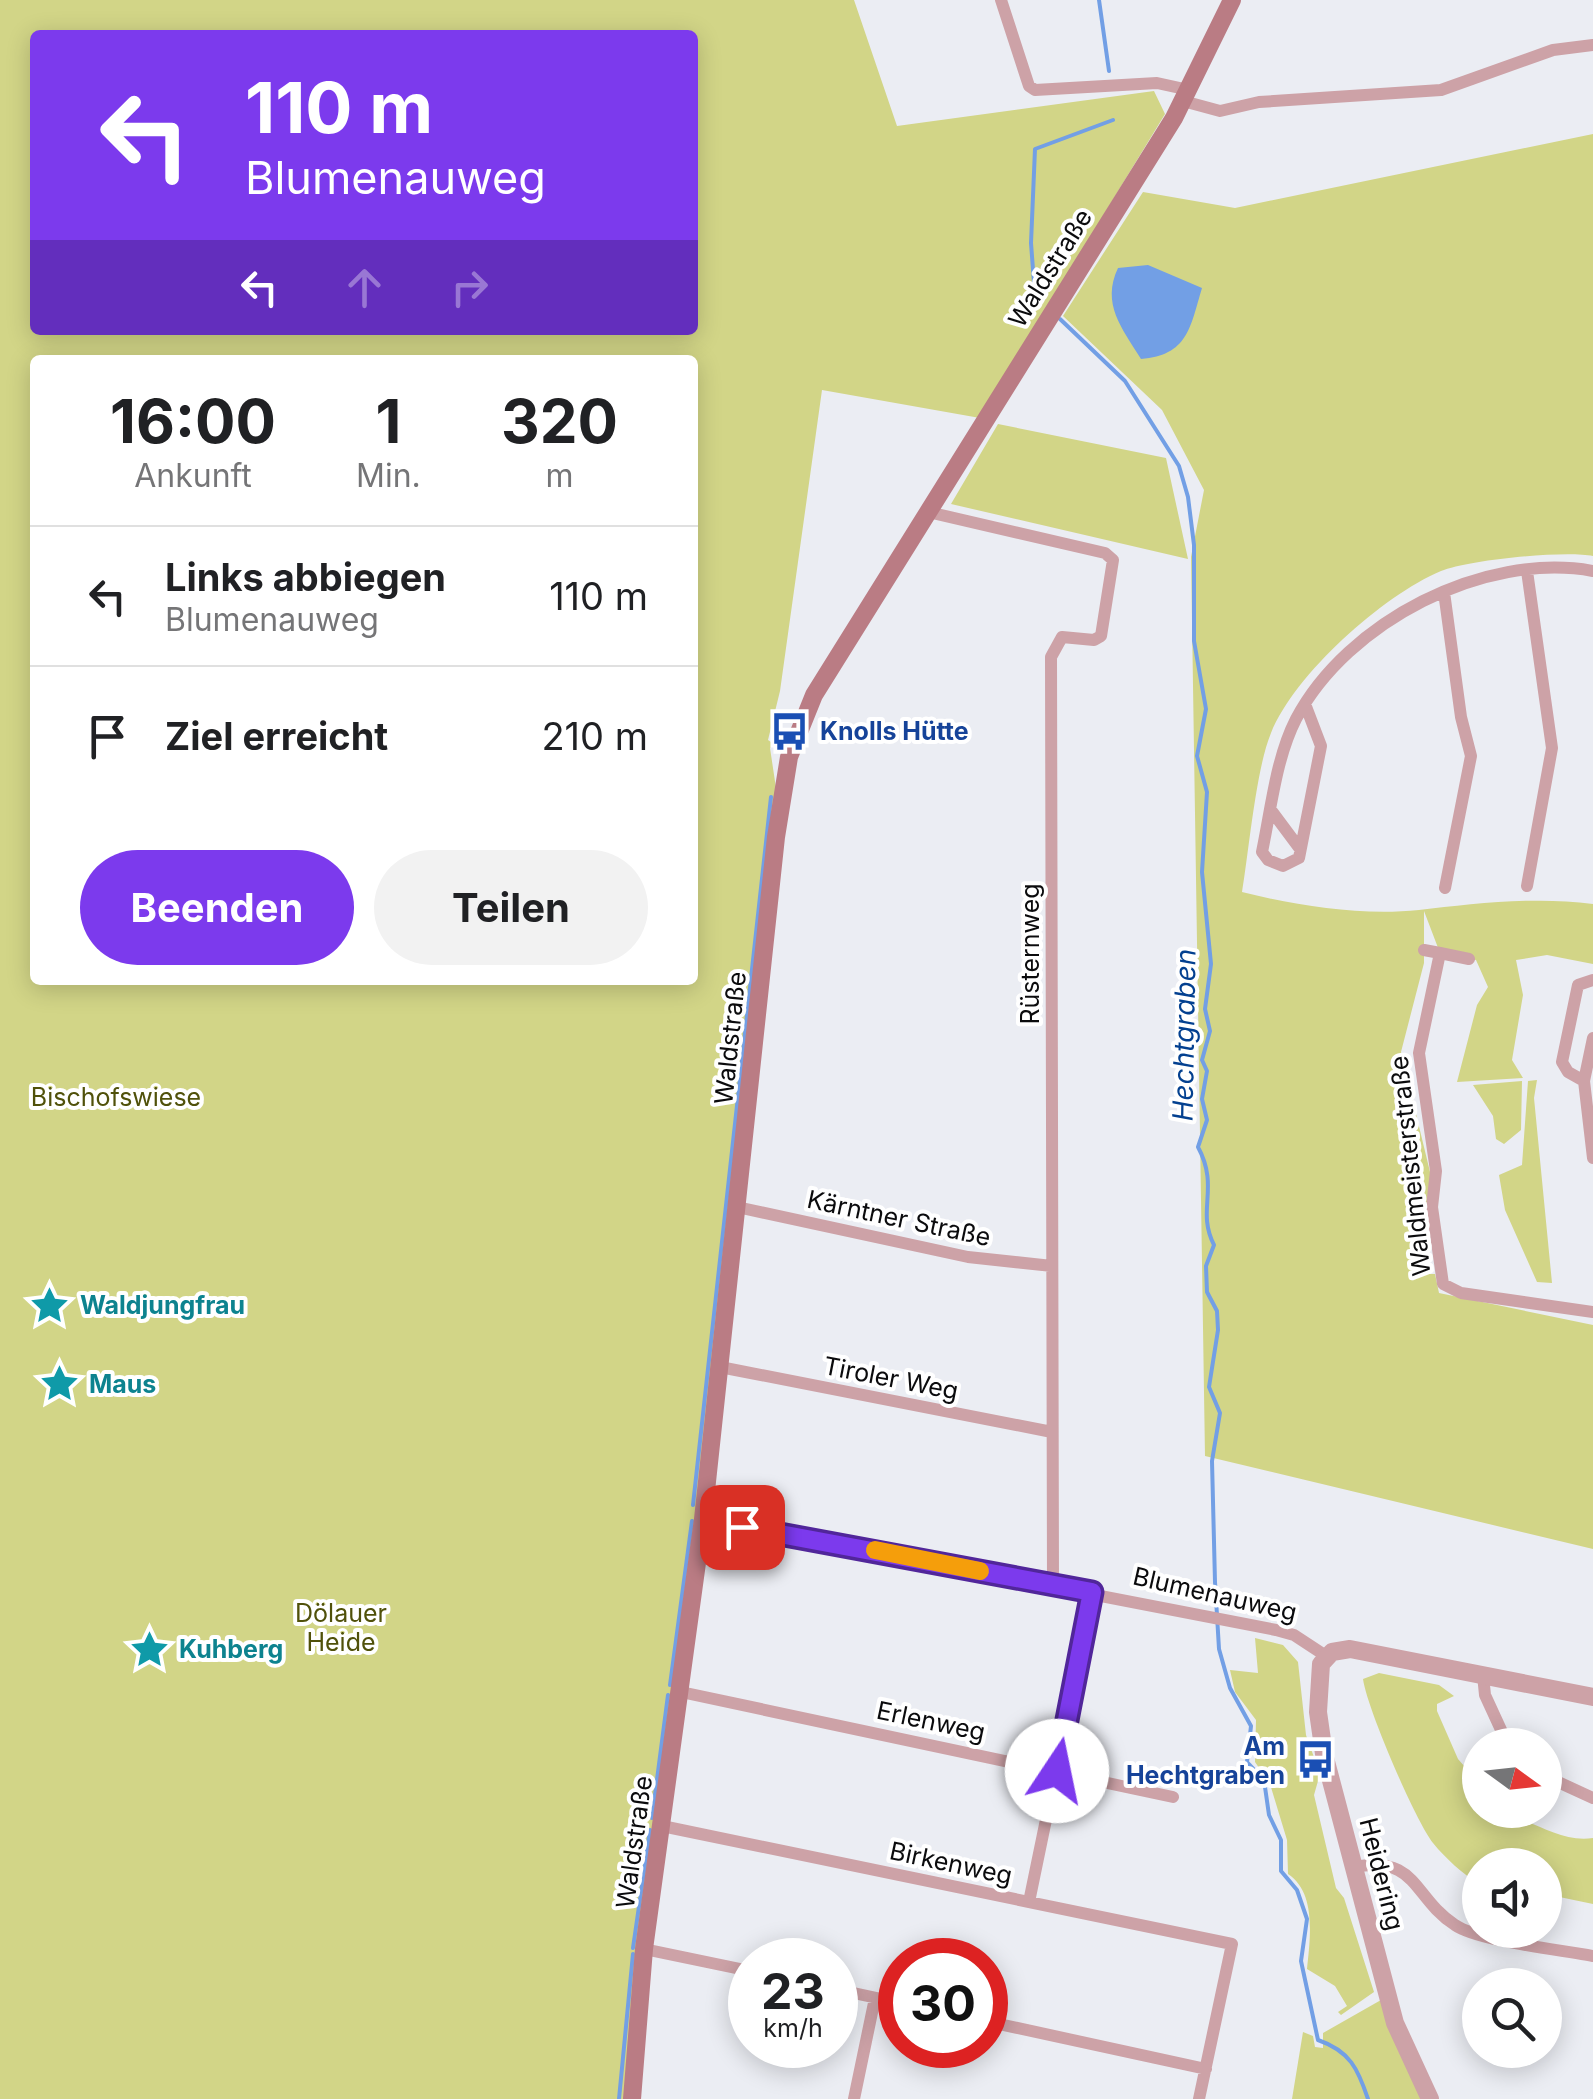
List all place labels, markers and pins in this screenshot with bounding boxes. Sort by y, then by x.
bus stop icon: Knolls Hütte [769,710,811,752]
place label: Knolls Hütte [820,716,969,746]
place icon: Waldjungfrau [29,1284,71,1326]
place label: Waldjungfrau [80,1290,245,1320]
place icon: Maus [38,1363,80,1405]
place label: Maus [89,1369,156,1399]
pin [700,1485,785,1570]
place icon: Kuhberg [128,1628,170,1670]
place label: Kuhberg [179,1634,283,1664]
place label: Am Hechtgraben [1126,1731,1285,1790]
bus stop icon: Am Hechtgraben [1294,1739,1336,1781]

